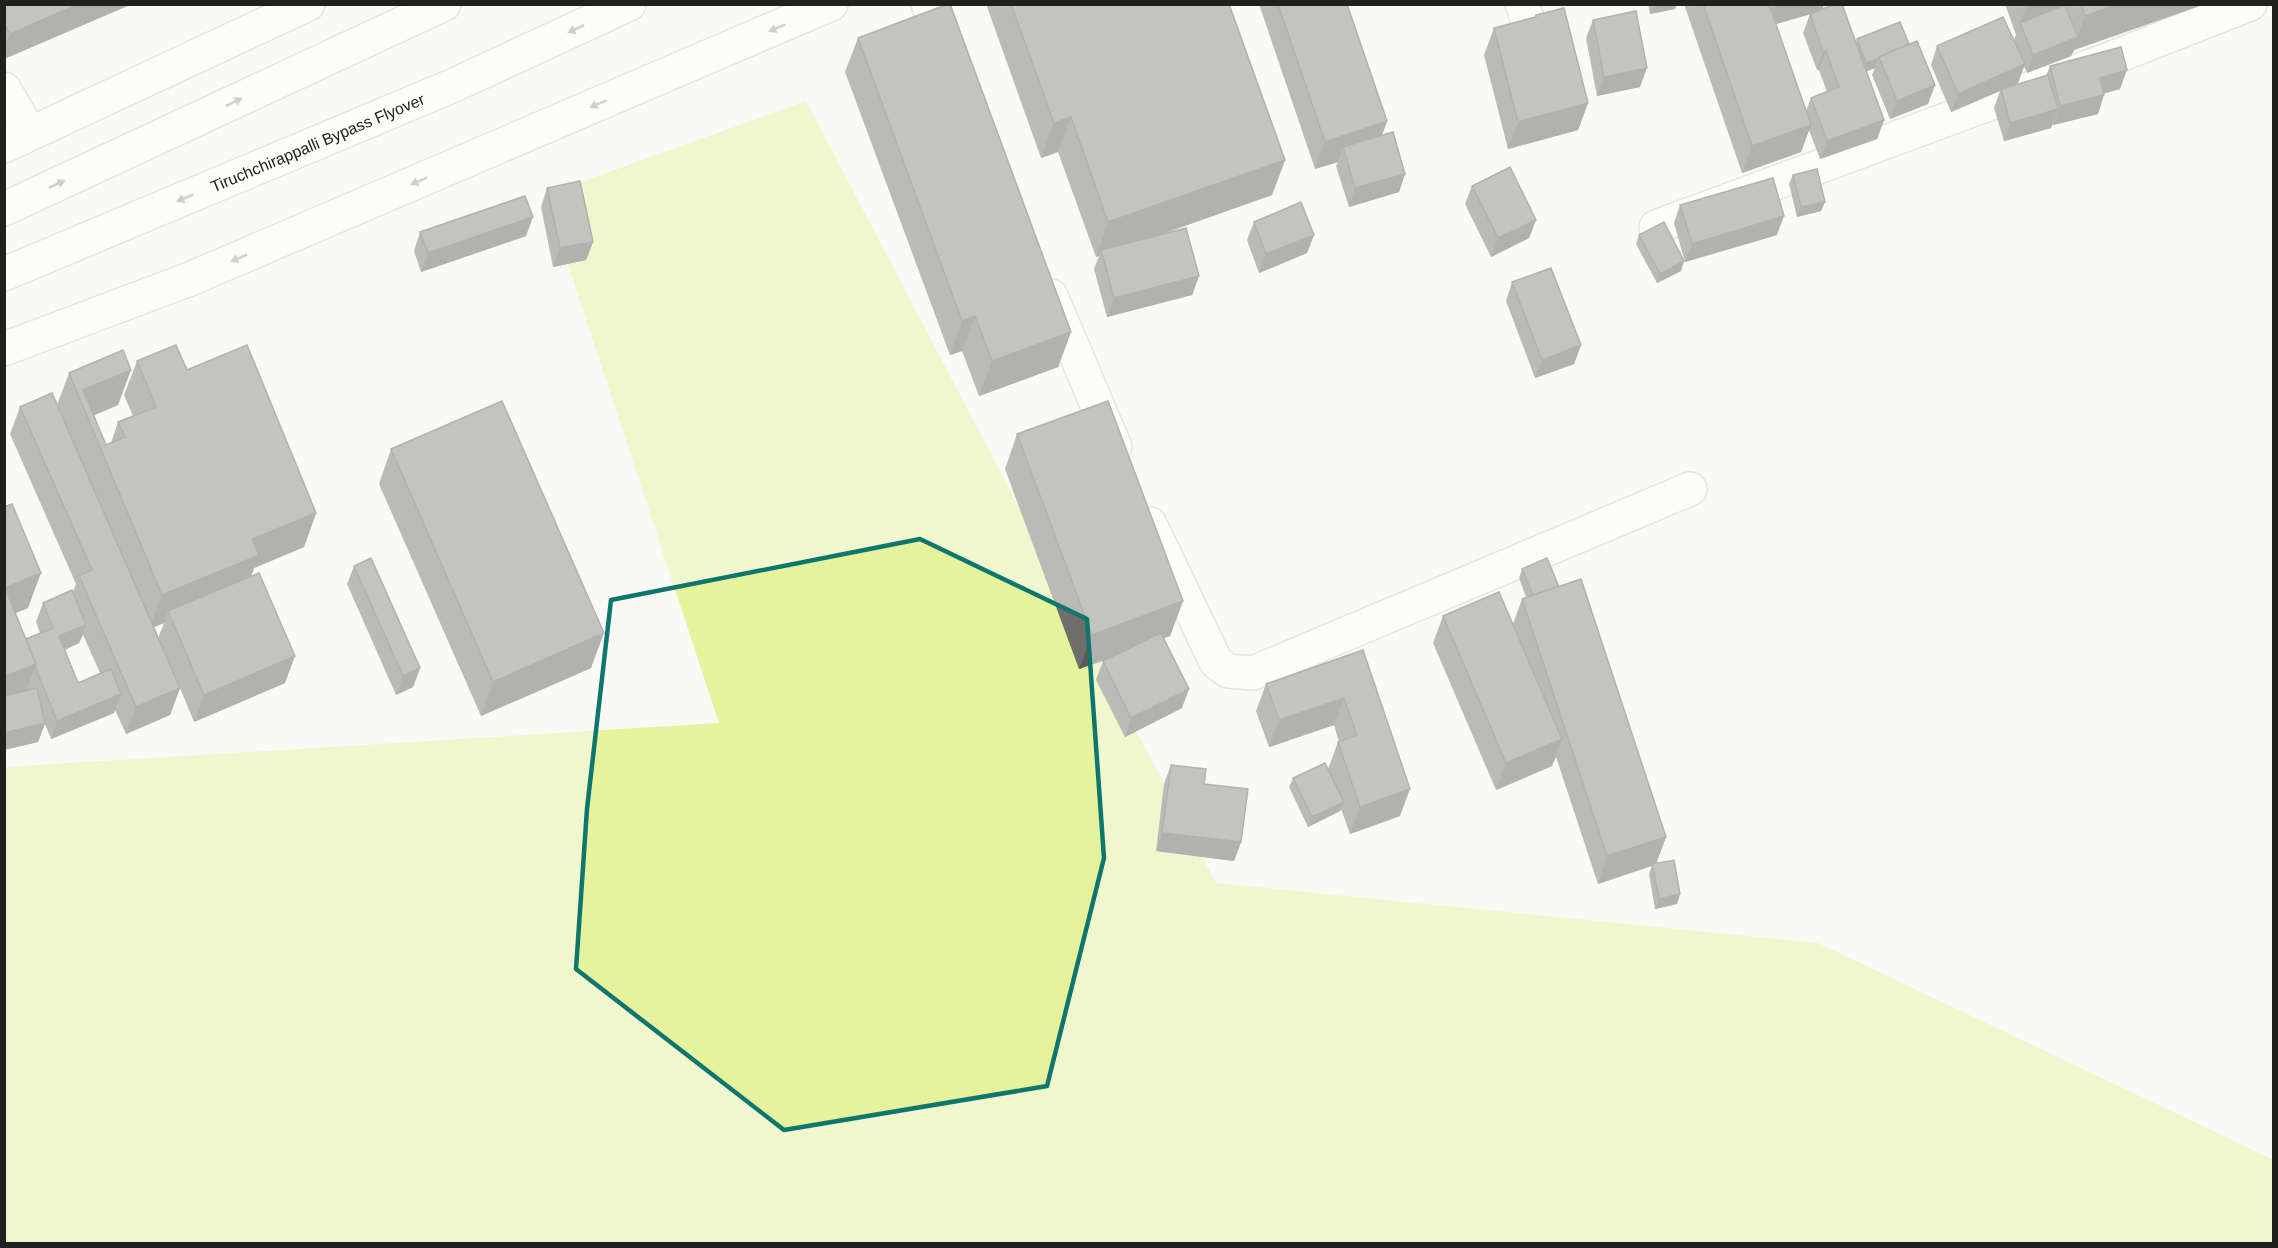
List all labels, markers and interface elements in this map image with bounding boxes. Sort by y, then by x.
one-way arrow [768,23,786,33]
one-way arrow [566,24,584,34]
street label: Tiruchchirappalli Bypass Flyover [208,90,428,195]
one-way arrow [226,97,243,106]
one-way arrow [589,100,606,109]
one-way arrow [409,176,427,186]
one-way arrow [49,179,67,189]
one-way arrow [175,193,193,203]
one-way arrow [230,253,248,263]

